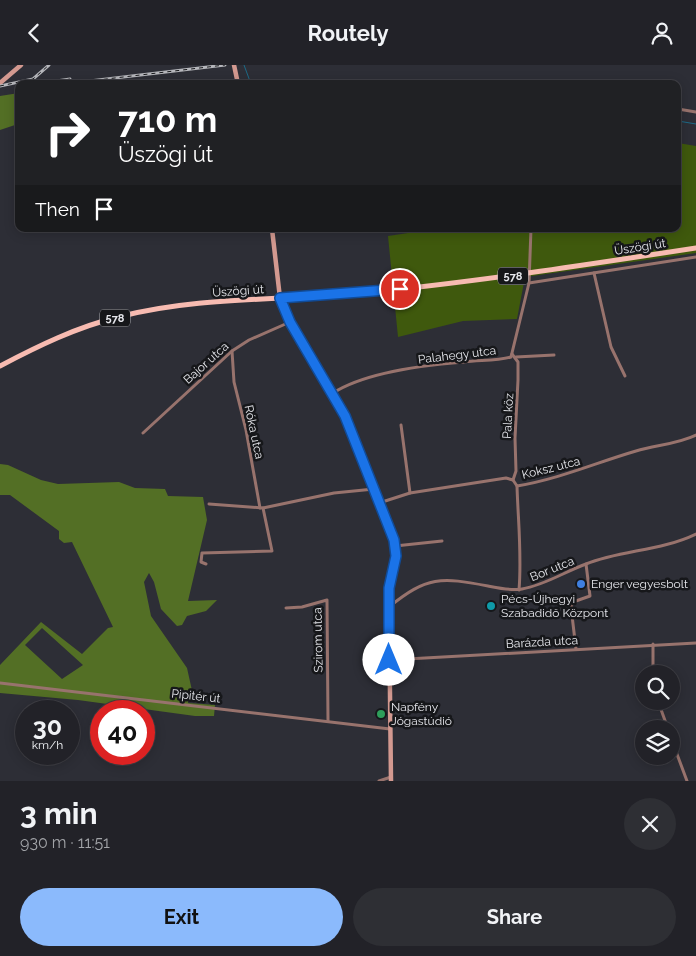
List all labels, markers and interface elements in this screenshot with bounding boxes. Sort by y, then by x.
icon: back [20,19,48,47]
icon: person [648,19,676,47]
text: Routely [307,20,389,46]
text: 710 m [118,99,217,140]
icon: right [35,100,100,165]
text: Üszögi út [118,141,213,167]
icon: arrive [90,195,118,223]
text: Then [35,198,80,220]
street label: Üszögi út [613,236,667,258]
road number: 578 [498,267,528,285]
pin [379,268,421,310]
icon: arrive [386,275,414,303]
street label: Üszögi út [212,282,264,300]
road number: 578 [100,309,130,327]
street label: Bajor utca [181,339,231,387]
street label: Palahegy utca [417,343,497,367]
street label: Pala köz [500,393,516,439]
street label: Róka utca [241,404,267,460]
street label: Koksz utca [520,454,582,482]
street label: Bor utca [528,554,576,584]
place label: Enger vegyesbolt [591,577,688,591]
marker: Enger vegyesbolt [575,578,587,590]
place label: Pécs-Újhegyi Szabadidő Központ [501,592,608,620]
marker: Pécs-Újhegyi Szabadidő Központ [485,600,497,612]
street label: Szirom utca [310,607,326,673]
position arrow [362,633,414,685]
street label: Barázda utca [506,633,578,651]
map controls [635,665,680,765]
button: search [635,665,680,710]
street label: Pipitér út [171,686,221,706]
speed limit sign: 40 [90,700,155,765]
place label: Napfény Jógastúdió [391,700,452,728]
marker: Napfény Jógastúdió [375,708,387,720]
text: 30 [33,711,62,741]
button: layers [635,720,680,765]
text: km/h [32,738,63,752]
text: 3 min [20,796,98,831]
button: close [624,798,676,850]
text: 930 m · 11:51 [20,833,110,852]
button: Exit [20,888,343,946]
button: Share [353,888,676,946]

